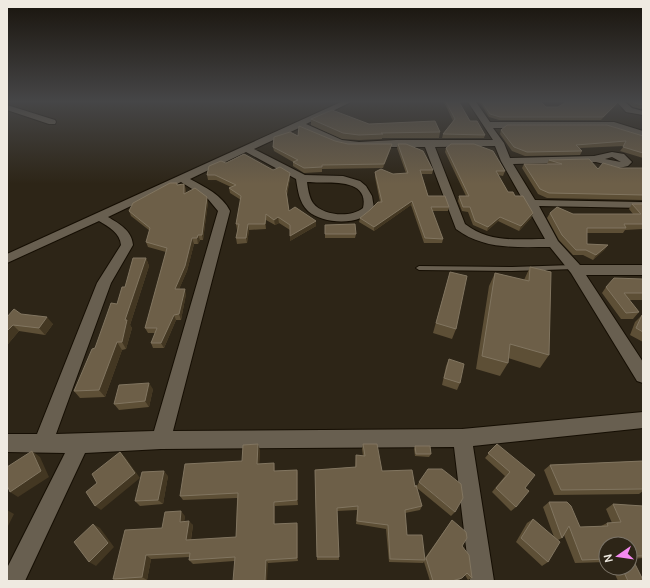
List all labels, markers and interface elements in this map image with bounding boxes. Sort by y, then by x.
north arrow [598,536,638,576]
text: N [600,553,616,564]

